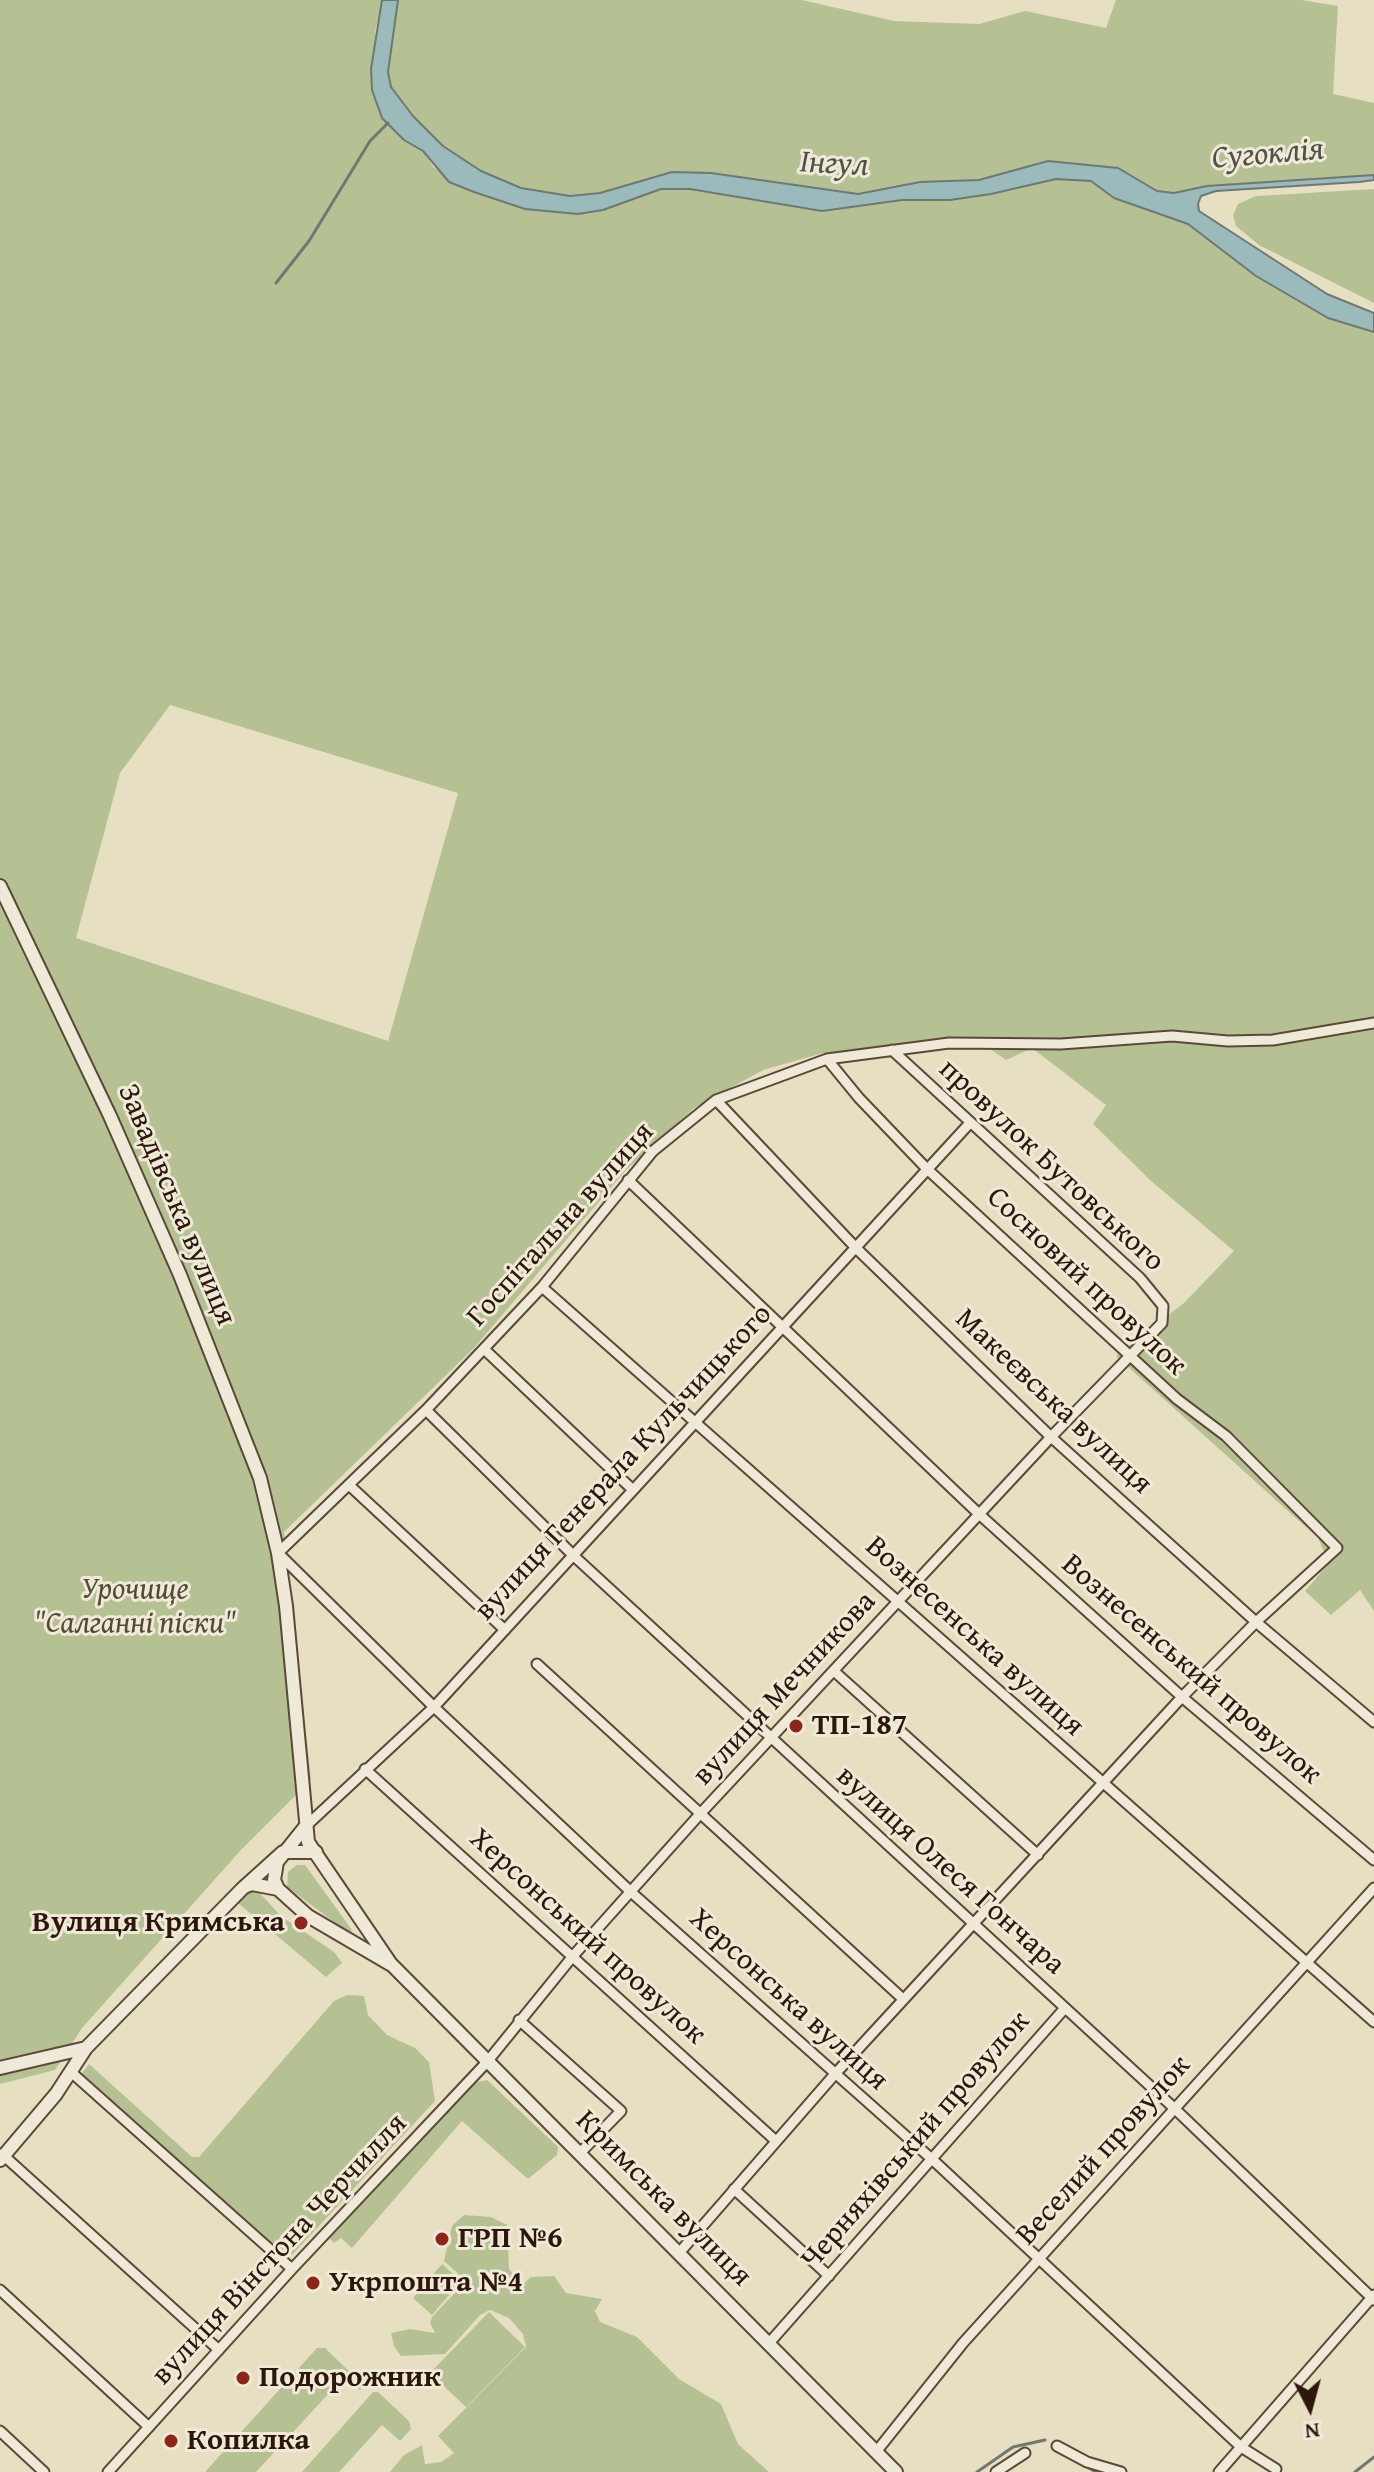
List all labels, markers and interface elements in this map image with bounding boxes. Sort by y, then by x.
water label: Сугоклія [1210,131,1326,179]
water label: Інгул [799,144,869,186]
street label: провулок Бутовського [931,1052,1171,1280]
street label: Завадівська вулиця [109,1079,243,1331]
street label: Госпітальна вулиця [460,1115,662,1335]
street label: Сосновий провулок [979,1180,1193,1384]
street label: вулиця Генерала Кульчицького [468,1297,780,1629]
street label: Макеєвська вулиця [947,1302,1159,1502]
street label: Вознесенська вулиця [857,1529,1091,1745]
street label: Вознесенський провулок [1054,1547,1328,1793]
park label: Урочище "Салганні піски" [34,1572,236,1642]
street label: вулиця Мечникова [686,1585,884,1793]
place label: ТП-187 [812,1708,907,1744]
marker: ТП-187 [787,1717,805,1735]
street label: вулиця Олеся Гончара [828,1759,1072,1983]
street label: Херсонський провулок [461,1821,713,2053]
street label: Херсонська вулиця [681,1901,895,2099]
place label: Вулиця Кримська [32,1905,285,1941]
marker: Вулиця Кримська [292,1914,310,1932]
street label: Черняхівський провулок [794,2004,1038,2278]
street label: Веселий провулок [1009,2049,1199,2253]
street label: Кримська вулиця [567,2103,759,2295]
street label: вулиця Вінстона Черчилля [145,2107,415,2393]
place label: ГРП №6 [458,2221,563,2257]
marker: ГРП №6 [433,2230,451,2248]
place label: Укрпошта №4 [329,2265,523,2301]
marker: Укрпошта №4 [304,2274,322,2292]
place label: Подорожник [259,2360,441,2396]
north arrow [1270,2368,1350,2448]
marker: Подорожник [234,2369,252,2387]
text: N [1304,2415,1322,2449]
place label: Копилка [187,2423,310,2459]
marker: Копилка [162,2432,180,2450]

